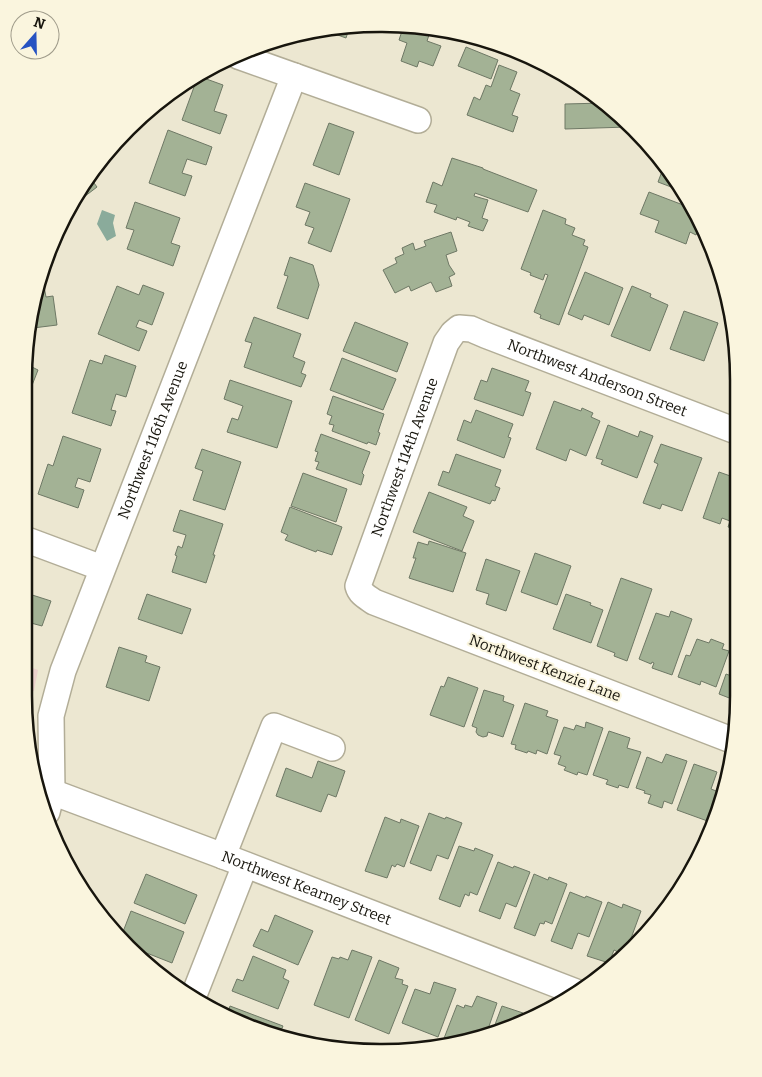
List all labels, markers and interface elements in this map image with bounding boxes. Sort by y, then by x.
north arrow [10,10,60,60]
text: N [31,13,47,33]
street label: Northwest Anderson Street [505,335,690,421]
street label: Northwest 116th Avenue [114,358,192,522]
street label: Northwest 114th Avenue [368,375,442,539]
street label: Northwest Kenzie Lane [467,631,623,705]
street label: Northwest Kearney Street [219,847,394,929]

